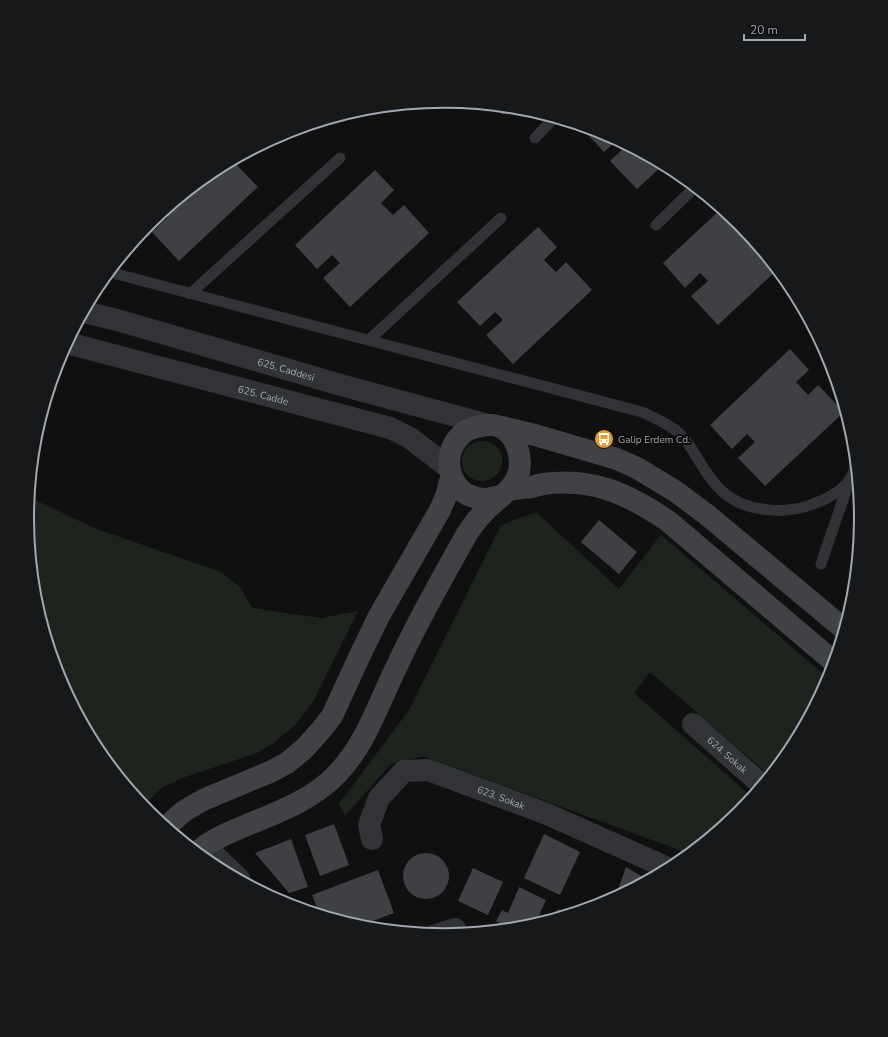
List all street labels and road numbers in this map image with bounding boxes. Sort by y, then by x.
street label: 625. Caddesi [256,355,316,385]
street label: 625. Cadde [236,382,290,409]
street label: 624. Sokak [703,733,751,778]
street label: 623. Sokak [475,783,528,814]

